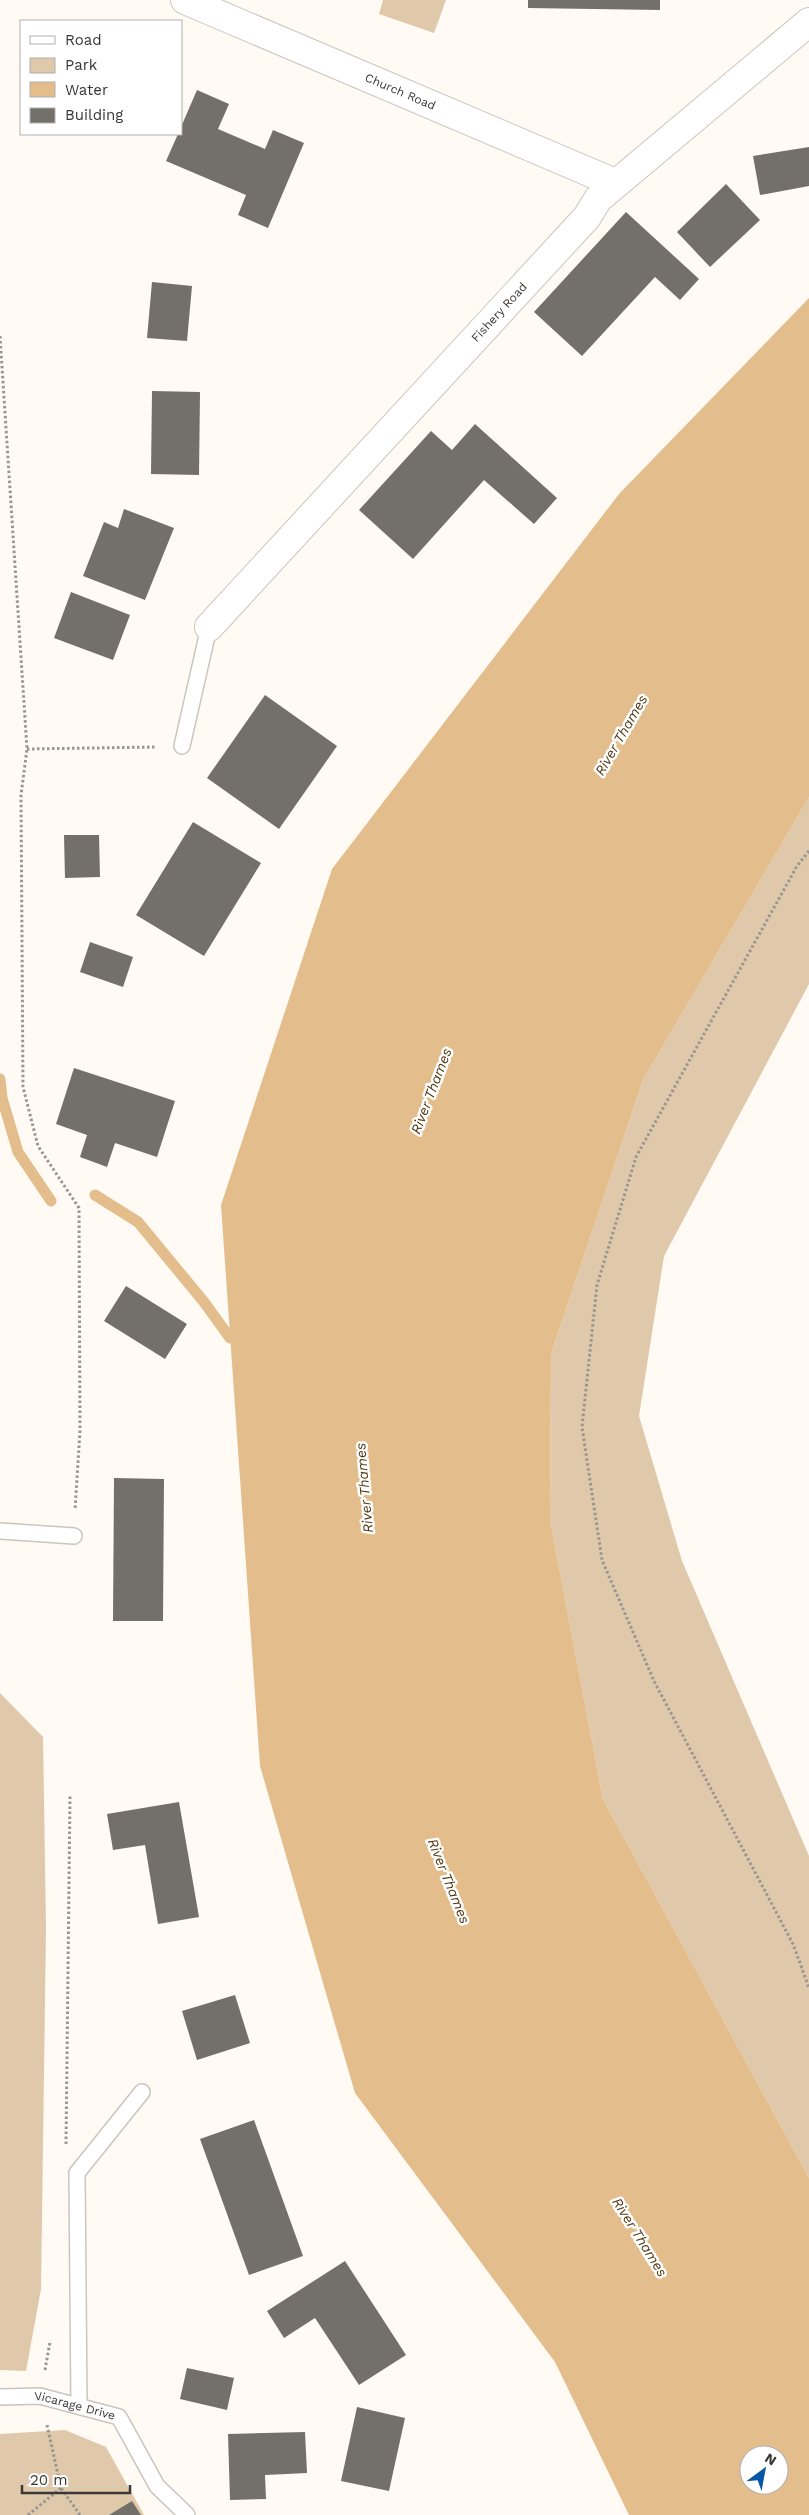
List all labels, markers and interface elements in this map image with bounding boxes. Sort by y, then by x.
legend [20,20,182,135]
text: Road [65,31,102,49]
text: Park [65,56,98,74]
street label: Church Road [363,70,438,113]
text: Water [65,81,108,99]
text: Building [65,106,123,124]
street label: Fishery Road [468,280,530,345]
water label: River Thames [592,692,650,778]
water label: River Thames [407,1046,455,1136]
water label: River Thames [352,1442,376,1534]
water label: River Thames [425,1836,473,1926]
water label: River Thames [609,2194,671,2280]
street label: Vicarage Drive [34,2389,117,2423]
north arrow [739,2445,789,2495]
text: N [762,2449,780,2469]
scale bar [22,2462,130,2494]
text: 20 m [30,2471,68,2489]

